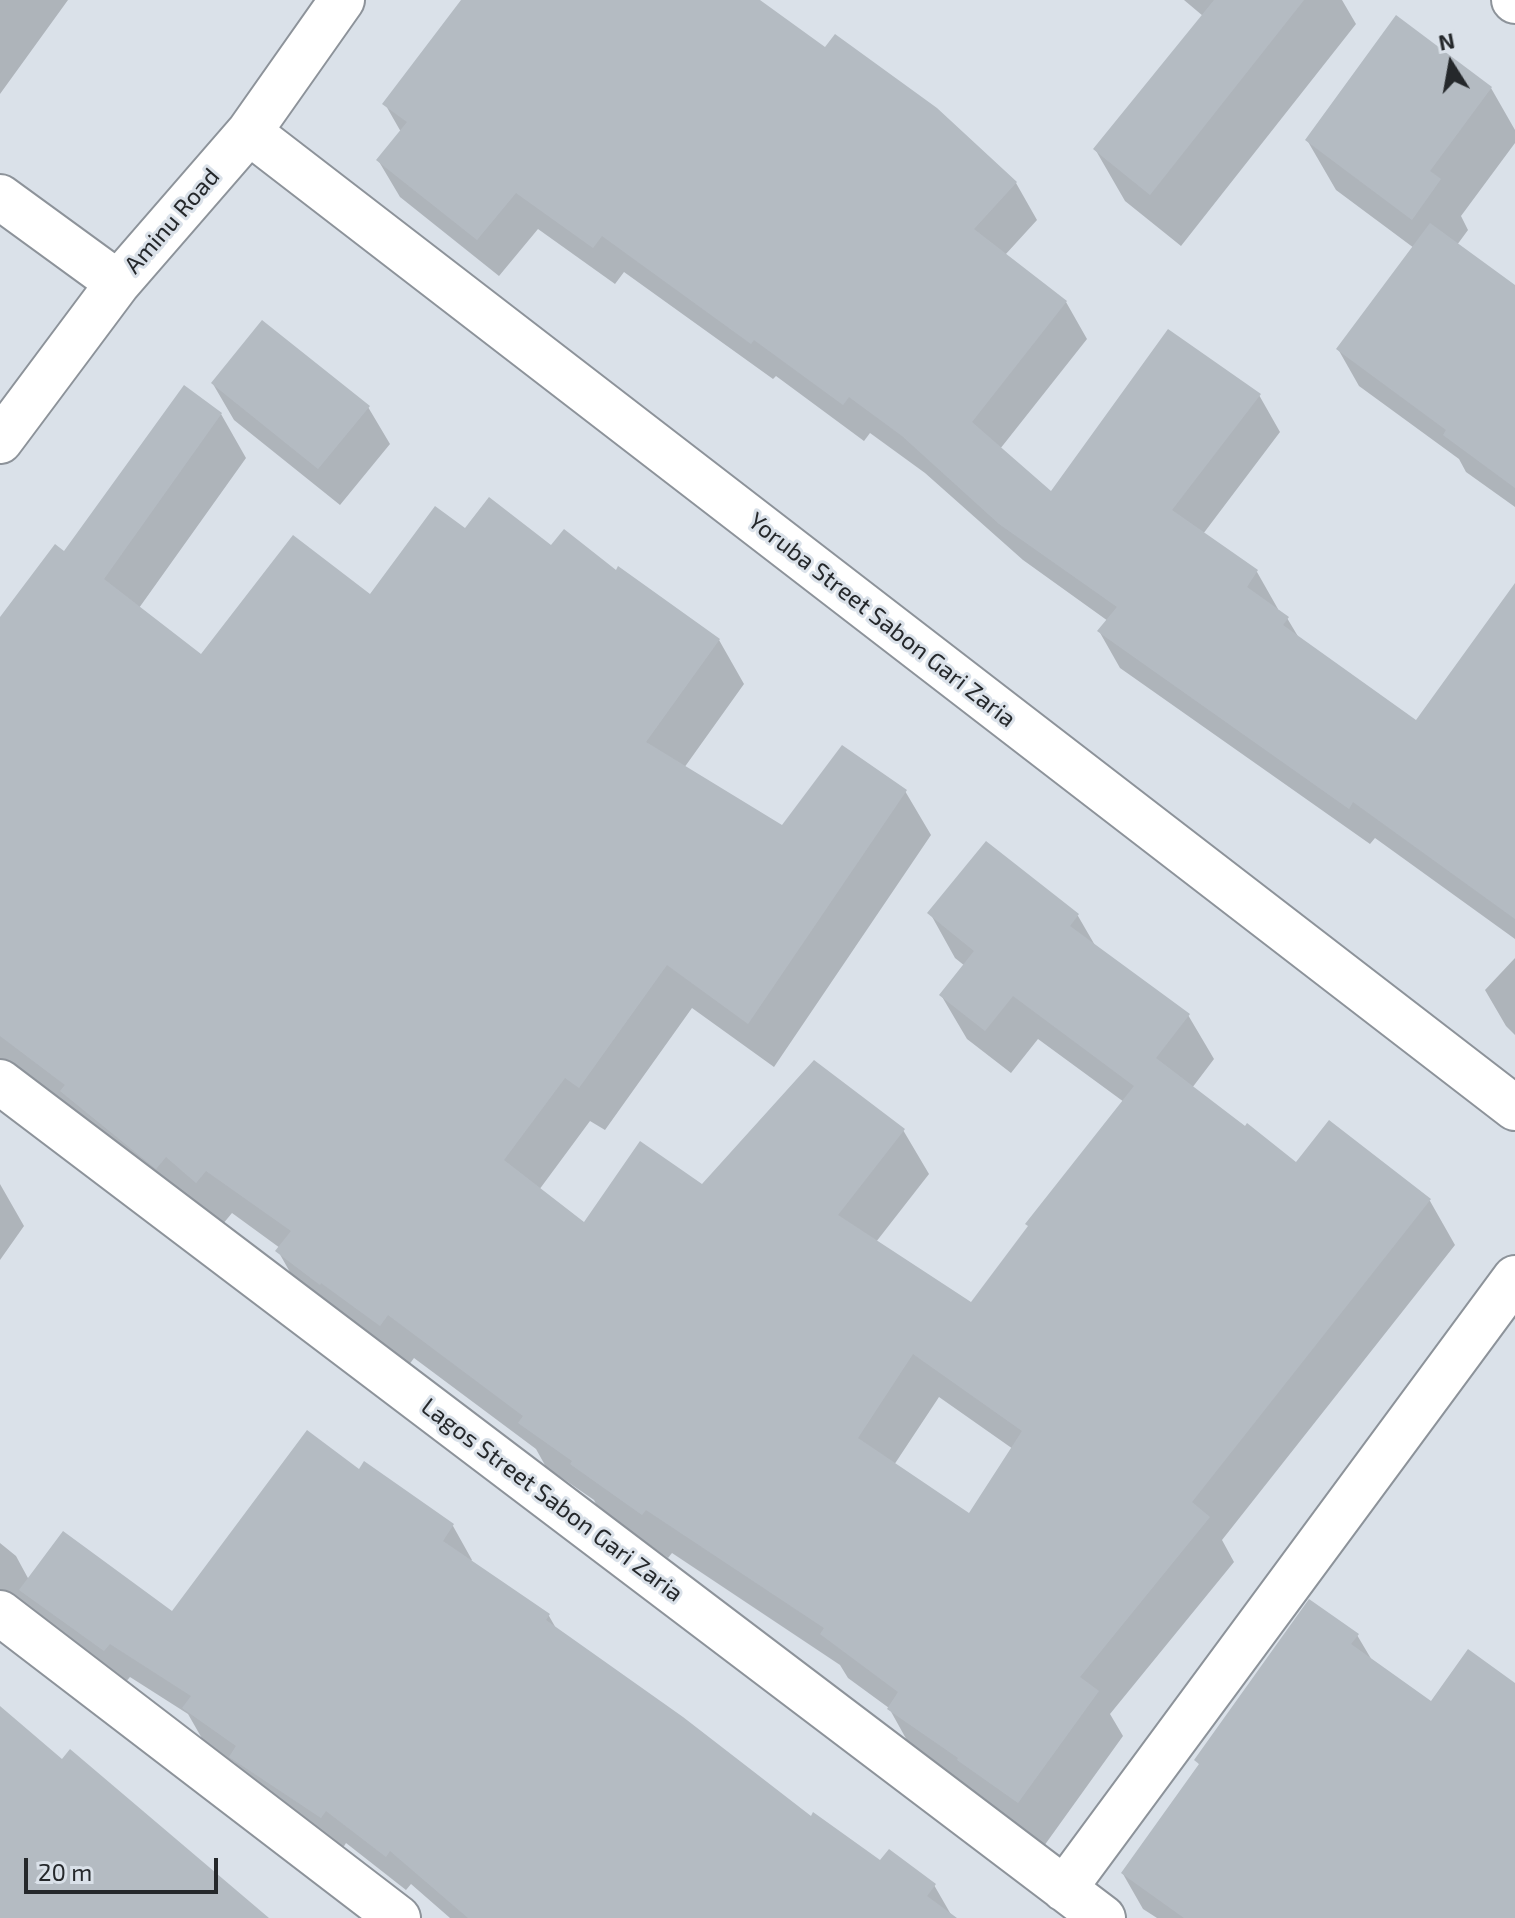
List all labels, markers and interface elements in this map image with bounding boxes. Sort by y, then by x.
north arrow [1411,24,1491,104]
text: N [1436,26,1457,55]
street label: Aminu Road [118,162,226,280]
street label: Yoruba Street Sabon Gari Zaria [743,507,1021,733]
street label: Lagos Street Sabon Gari Zaria [416,1392,688,1608]
scale bar [28,1842,222,1892]
text: 20 m [38,1857,92,1886]

